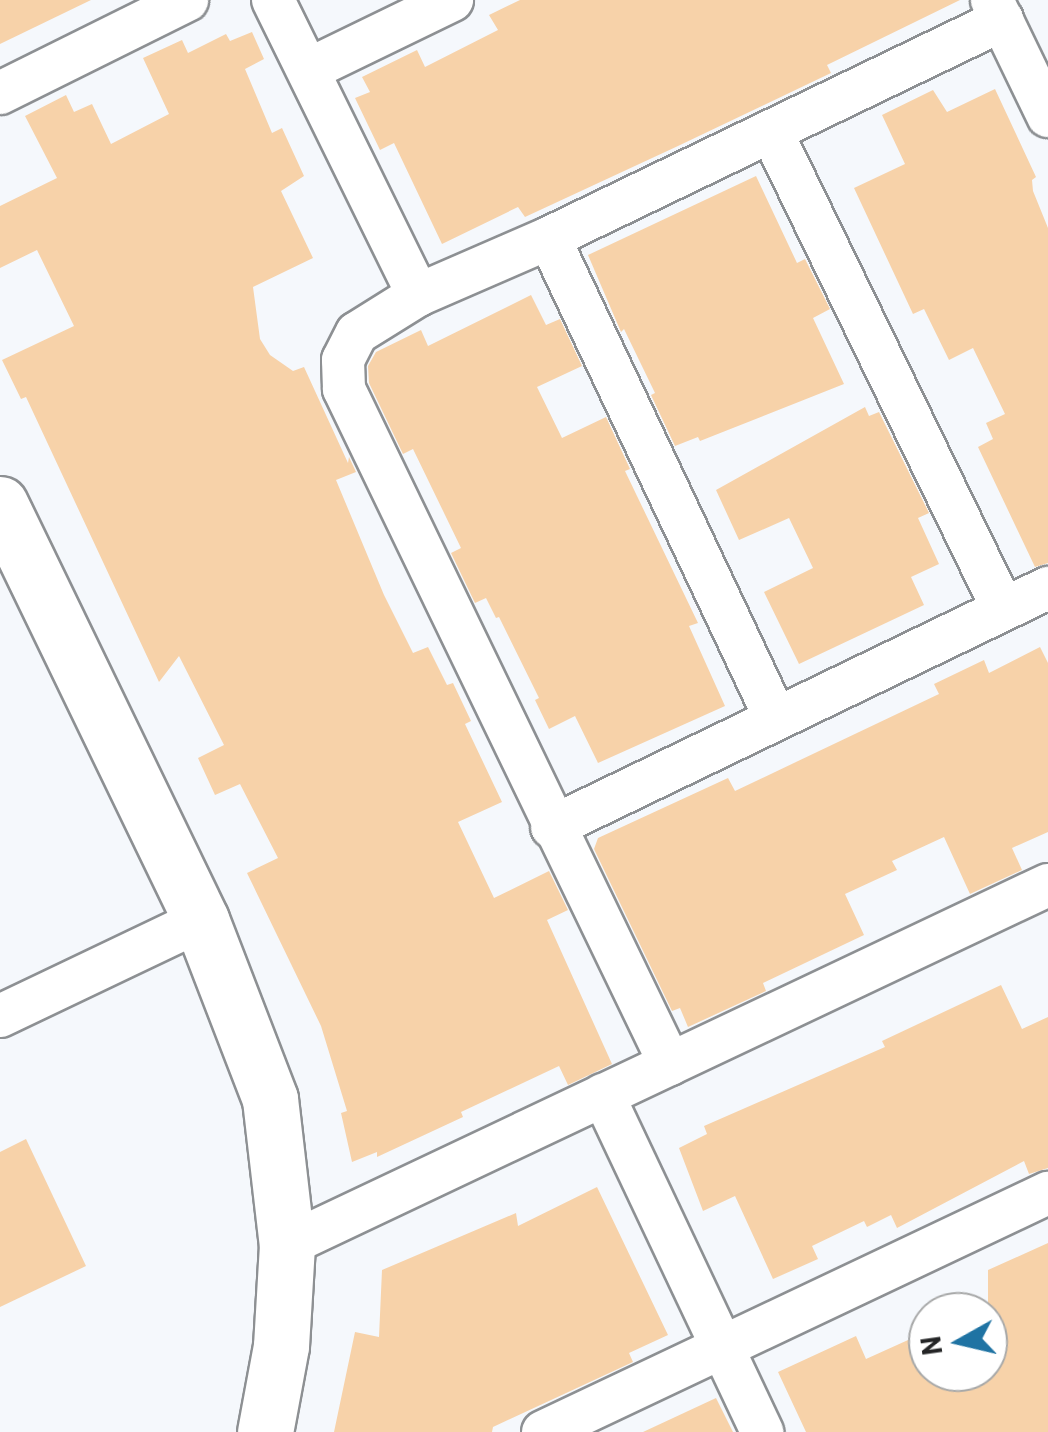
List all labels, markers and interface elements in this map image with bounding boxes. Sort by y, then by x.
north arrow [908,1292,1008,1392]
text: N [912,1334,948,1357]

